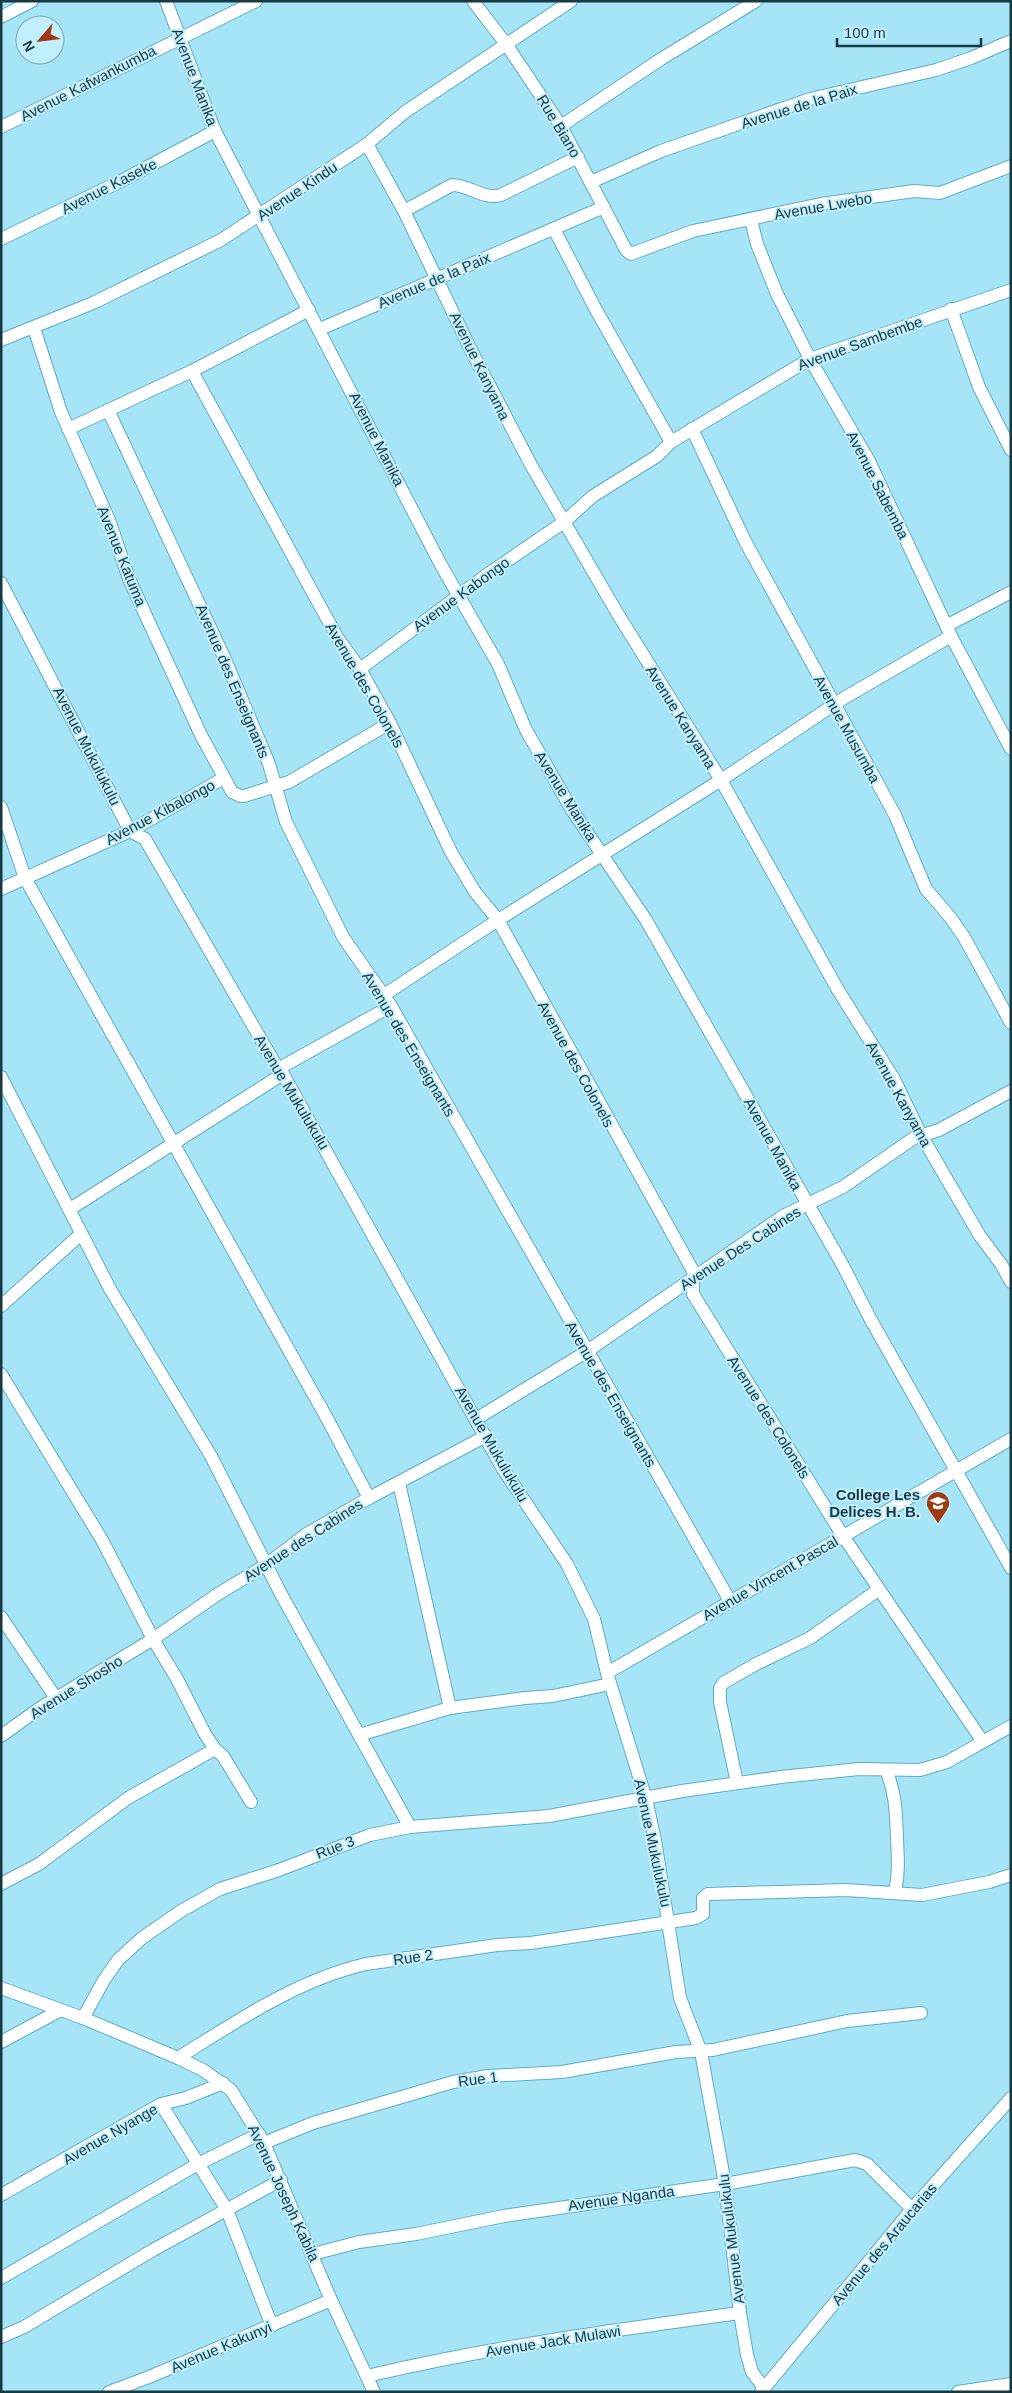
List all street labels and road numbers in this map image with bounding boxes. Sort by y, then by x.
street label: Avenue Manika [169,26,222,129]
street label: Avenue Kafwankumba [17,41,159,125]
street label: Avenue de la Paix [739,80,860,132]
street label: Rue Biano [534,92,584,160]
street label: Avenue Kaseke [58,155,160,217]
street label: Avenue Kindu [254,158,340,224]
street label: Avenue Lwebo [773,189,873,223]
street label: Avenue de la Paix [375,248,493,311]
street label: Avenue Kanyama [446,309,514,423]
street label: Avenue Sambembe [795,313,925,373]
street label: Avenue Manika [346,389,408,489]
street label: Avenue Sabemba [843,428,913,542]
street label: Avenue Katuma [94,503,150,609]
street label: Avenue Kabongo [410,553,512,635]
street label: Avenue des Enseignants [193,601,273,761]
street label: Avenue des Colonels [322,619,408,751]
street label: Avenue Kanyama [642,662,720,772]
street label: Avenue Musumba [810,672,884,786]
street label: Avenue Mukulukulu [50,684,124,808]
street label: Avenue Manika [531,748,601,845]
street label: Avenue Kibalongo [102,776,218,848]
street label: Avenue des Enseignants [359,969,459,1119]
street label: Avenue des Colonels [534,998,618,1130]
street label: Avenue Mukulukulu [251,1032,333,1152]
street label: Avenue Kanyama [863,1038,935,1150]
street label: Avenue Manika [741,1095,806,1194]
street label: Avenue Des Cabines [676,1203,804,1293]
street label: Avenue des Enseignants [562,1318,660,1470]
street label: Avenue des Colonels [724,1352,814,1482]
street label: Avenue Mukulukulu [452,1383,532,1505]
street label: Avenue des Cabines [240,1495,366,1585]
street label: Avenue Vincent Pascal [699,1532,841,1624]
street label: Avenue Shosho [27,1652,125,1722]
street label: Avenue Mukulukulu [631,1777,675,1909]
street label: Rue 3 [313,1832,357,1862]
street label: Rue 2 [392,1946,434,1968]
street label: Rue 1 [457,2068,499,2090]
street label: Avenue Nyange [60,2100,160,2168]
street label: Avenue Joseph Kabila [245,2122,323,2265]
street label: Avenue Mukulukulu [715,2173,747,2305]
street label: Avenue des Araucarias [828,2180,940,2308]
street label: Avenue Nganda [567,2182,676,2214]
street label: Avenue Kakunyi [168,2318,274,2376]
street label: Avenue Jack Mulawi [484,2322,622,2360]

